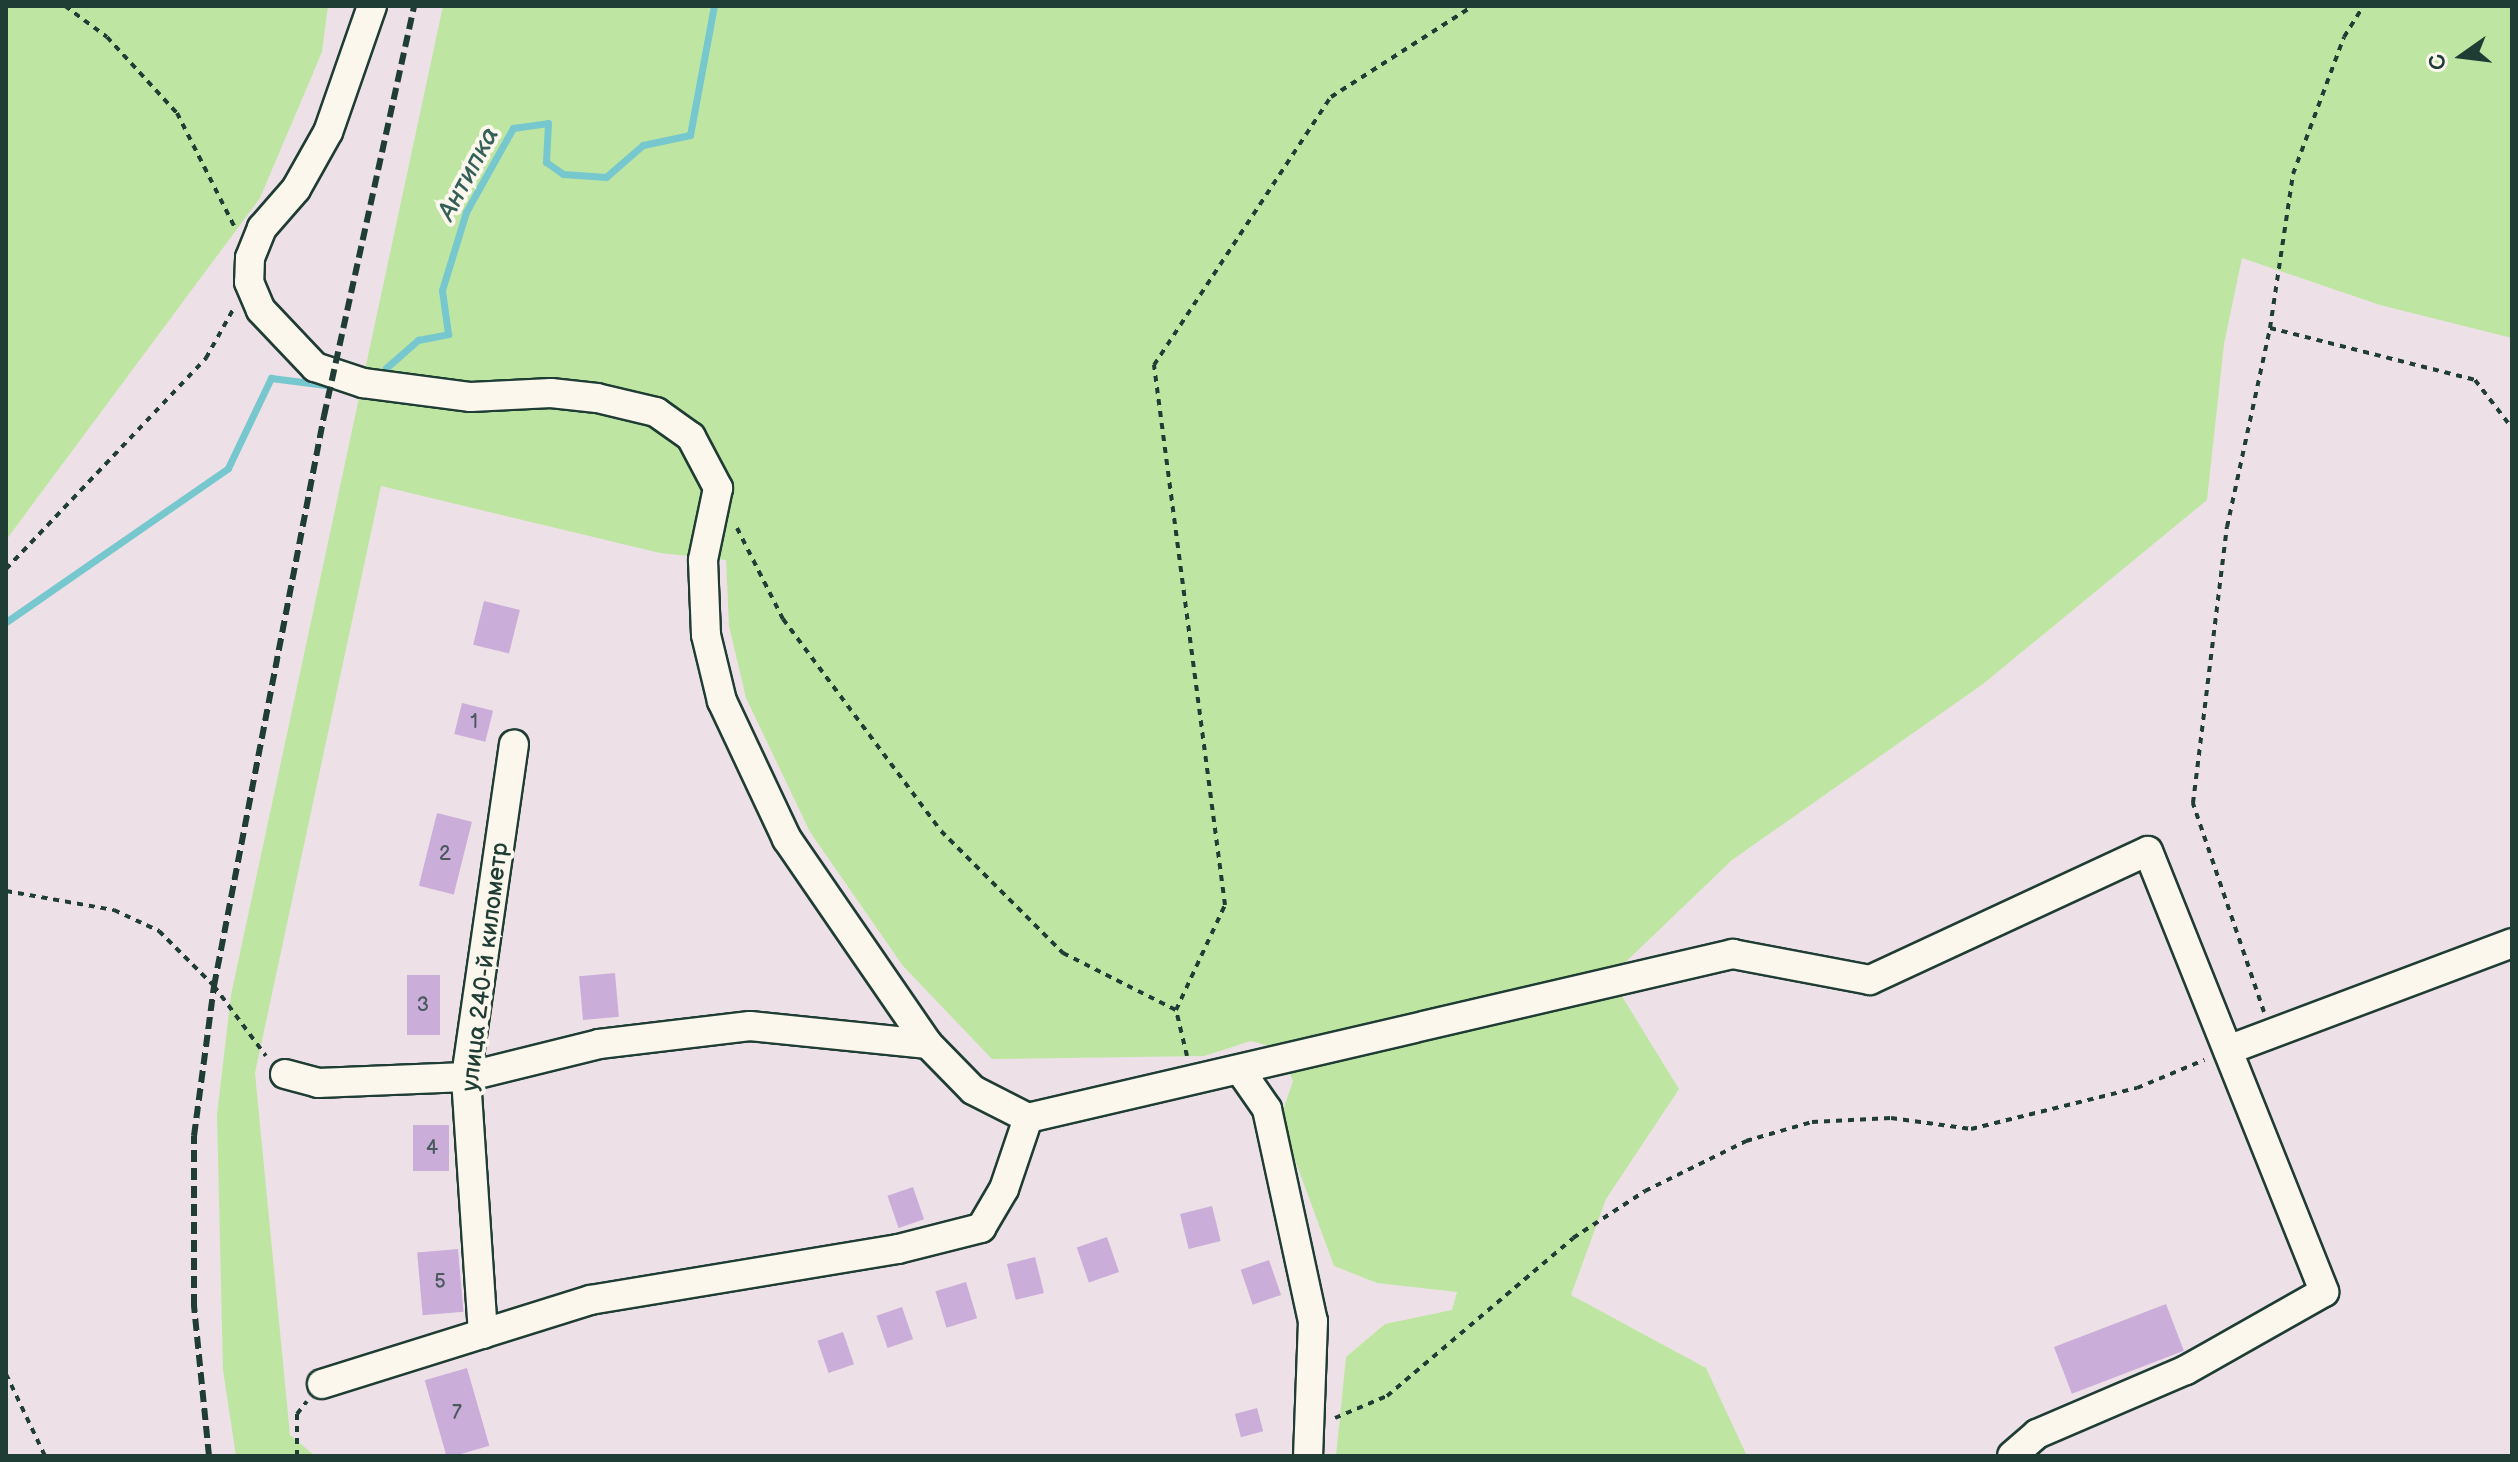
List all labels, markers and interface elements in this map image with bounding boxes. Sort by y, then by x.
north arrow [2422,16,2502,96]
text: С [2423,51,2453,73]
water label: Антипка [431,122,507,226]
house number: 1 [470,710,478,734]
street label: улица 240-й километр [455,841,515,1093]
house number: 2 [439,842,451,866]
house number: 3 [417,993,429,1017]
house number: 4 [426,1136,438,1160]
house number: 5 [434,1270,446,1294]
house number: 7 [452,1401,462,1425]

